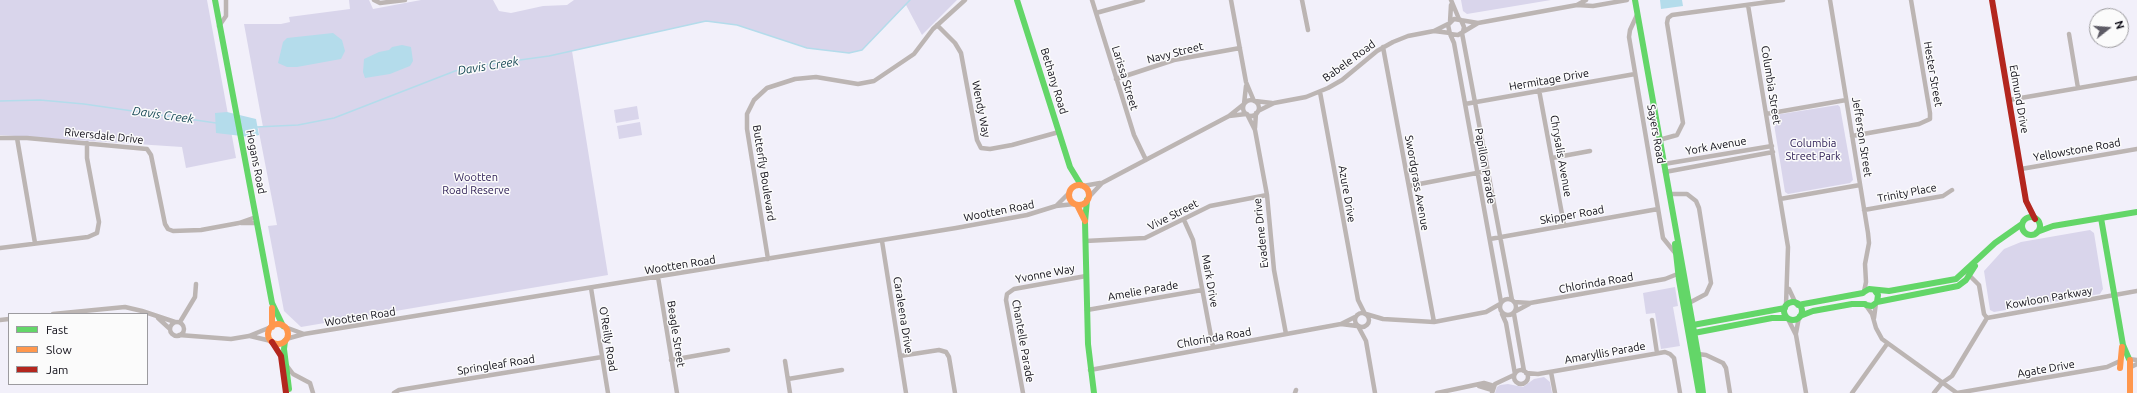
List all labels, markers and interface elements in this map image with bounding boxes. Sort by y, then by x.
north arrow [2089,8,2129,48]
text: N [2113,19,2126,30]
street label: Babele Road [1320,37,1378,85]
street label: Navy Street [1145,40,1205,66]
street label: Hester Street [1921,40,1945,108]
street label: Larissa Street [1109,44,1141,112]
street label: Columbia Street [1758,45,1784,125]
street label: Bethany Road [1038,46,1070,116]
water label: Davis Creek [456,54,520,78]
street label: Edmund Drive [2006,64,2032,134]
street label: Hermitage Drive [1508,66,1590,94]
street label: Wendy Way [969,80,993,138]
street label: Jefferson Street [1849,96,1875,178]
water label: Davis Creek [131,104,195,126]
street label: Sayers Road [1644,104,1668,164]
street label: Chrysalis Avenue [1547,114,1575,198]
street label: Butterfly Boulevard [750,124,778,222]
street label: Riversdale Drive [64,125,144,147]
street label: Papillon Parade [1472,127,1498,205]
street label: Hogans Road [243,129,269,195]
street label: Swordgrass Avenue [1402,134,1432,232]
street label: York Avenue [1685,134,1747,158]
park label: Columbia Street Park [1785,136,1841,162]
street label: Yellowstone Road [2032,136,2122,164]
street label: Azure Drive [1336,165,1358,223]
park label: Wootten Road Reserve [442,170,510,196]
street label: Trinity Place [1876,181,1938,205]
street label: Vive Street [1146,197,1200,233]
street label: Evadene Drive [1251,197,1271,269]
street label: Wootten Road [963,198,1035,224]
street label: Skipper Road [1539,203,1605,227]
street label: Wootten Road [644,253,716,277]
street label: Mark Drive [1199,254,1221,308]
street label: Yvonne Way [1014,262,1076,286]
street label: Chlorinda Road [1558,270,1634,296]
street label: Caraleena Drive [890,276,916,354]
street label: Amelie Parade [1107,278,1179,304]
street label: Kowloon Parkway [2005,284,2093,312]
street label: Chantelle Parade [1009,298,1037,384]
street label: Beagle Street [664,300,688,368]
street label: Wootten Road [324,305,396,329]
street label: O'Reilly Road [596,306,620,372]
legend [8,313,148,385]
text: Fast [46,323,68,336]
street label: Chlorinda Road [1176,325,1252,351]
street label: Amaryllis Parade [1563,339,1647,367]
text: Slow [46,343,72,356]
street label: Springleaf Road [456,352,536,378]
street label: Agate Drive [2016,357,2076,381]
text: Jam [46,363,68,376]

